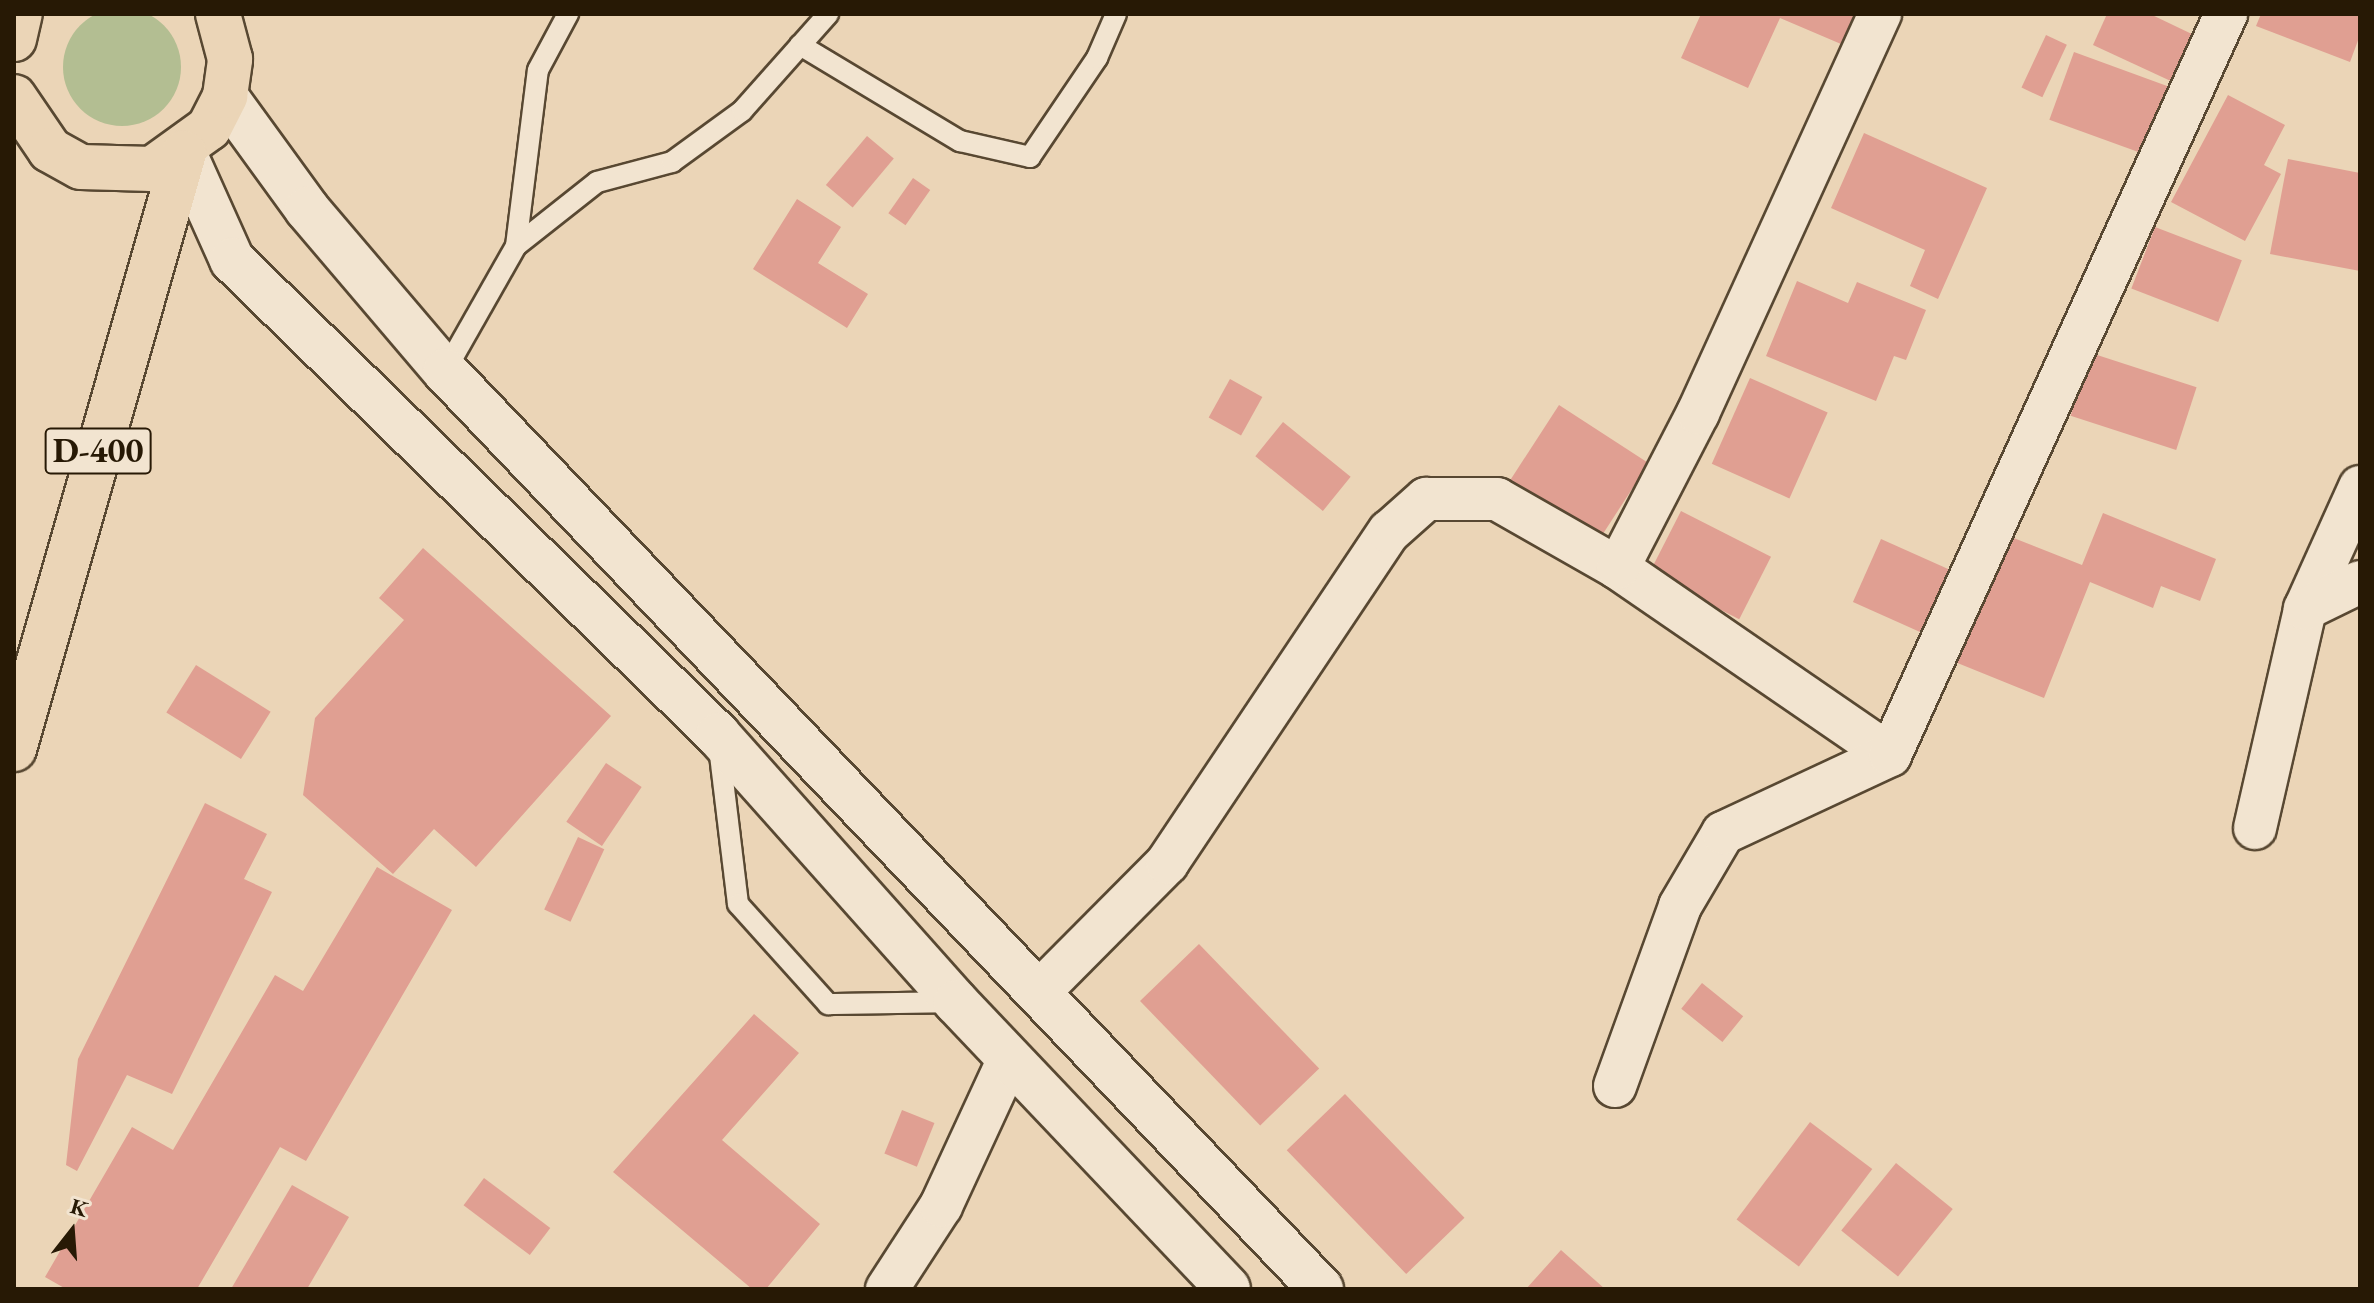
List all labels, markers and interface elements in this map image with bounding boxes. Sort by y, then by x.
road number: D-400 [44,421,152,481]
north arrow [32,1191,112,1271]
text: K [67,1191,91,1224]

